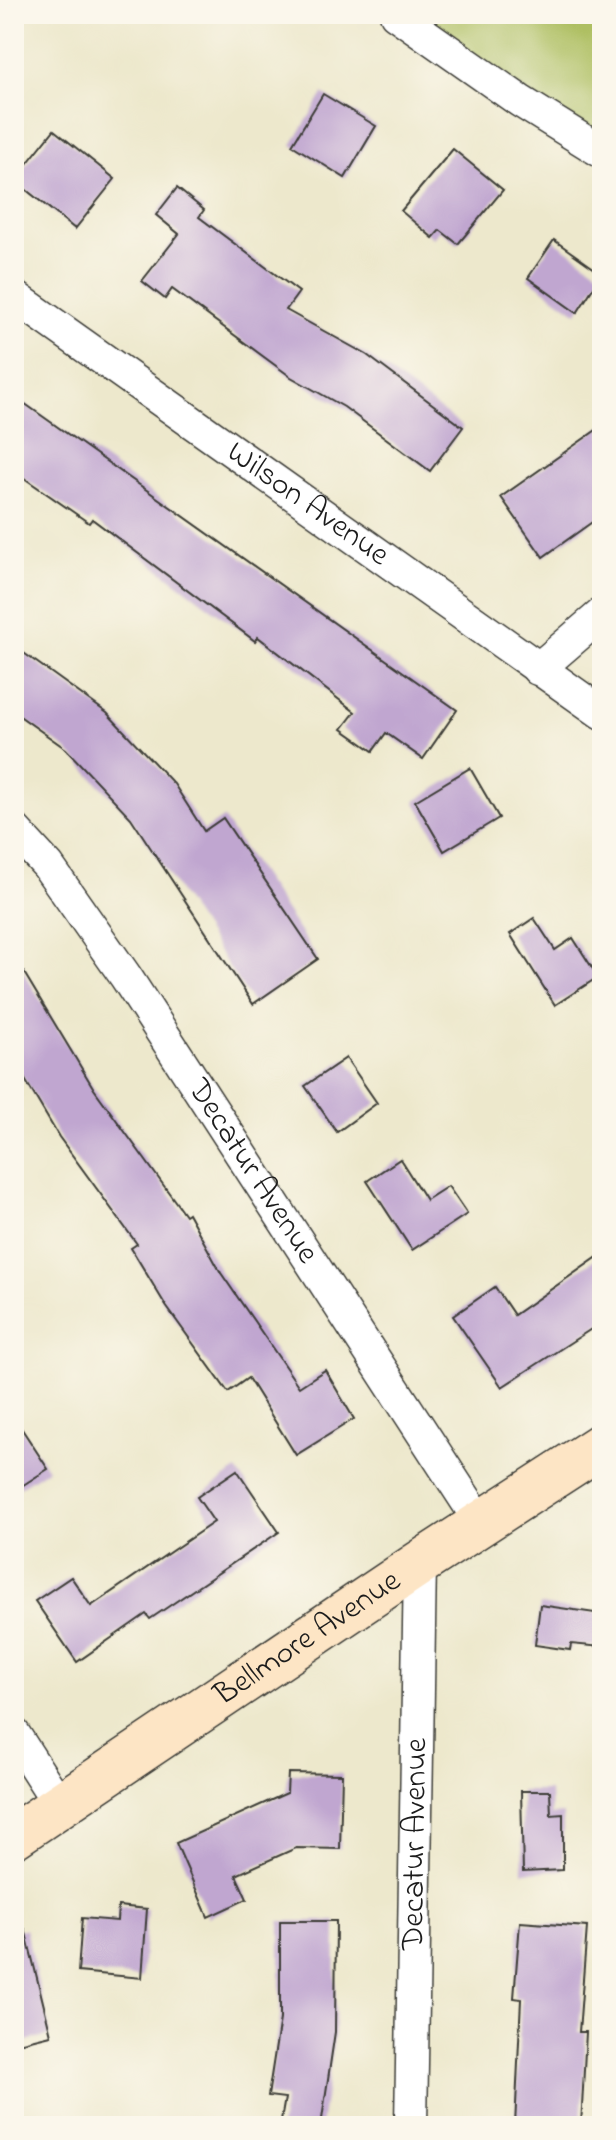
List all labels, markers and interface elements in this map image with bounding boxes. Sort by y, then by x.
street label: Wilson Avenue [217,430,399,579]
street label: Decatur Avenue [174,1069,330,1274]
street label: Bellmore Avenue [204,1558,411,1719]
street label: Decatur Avenue [390,1737,441,1951]

